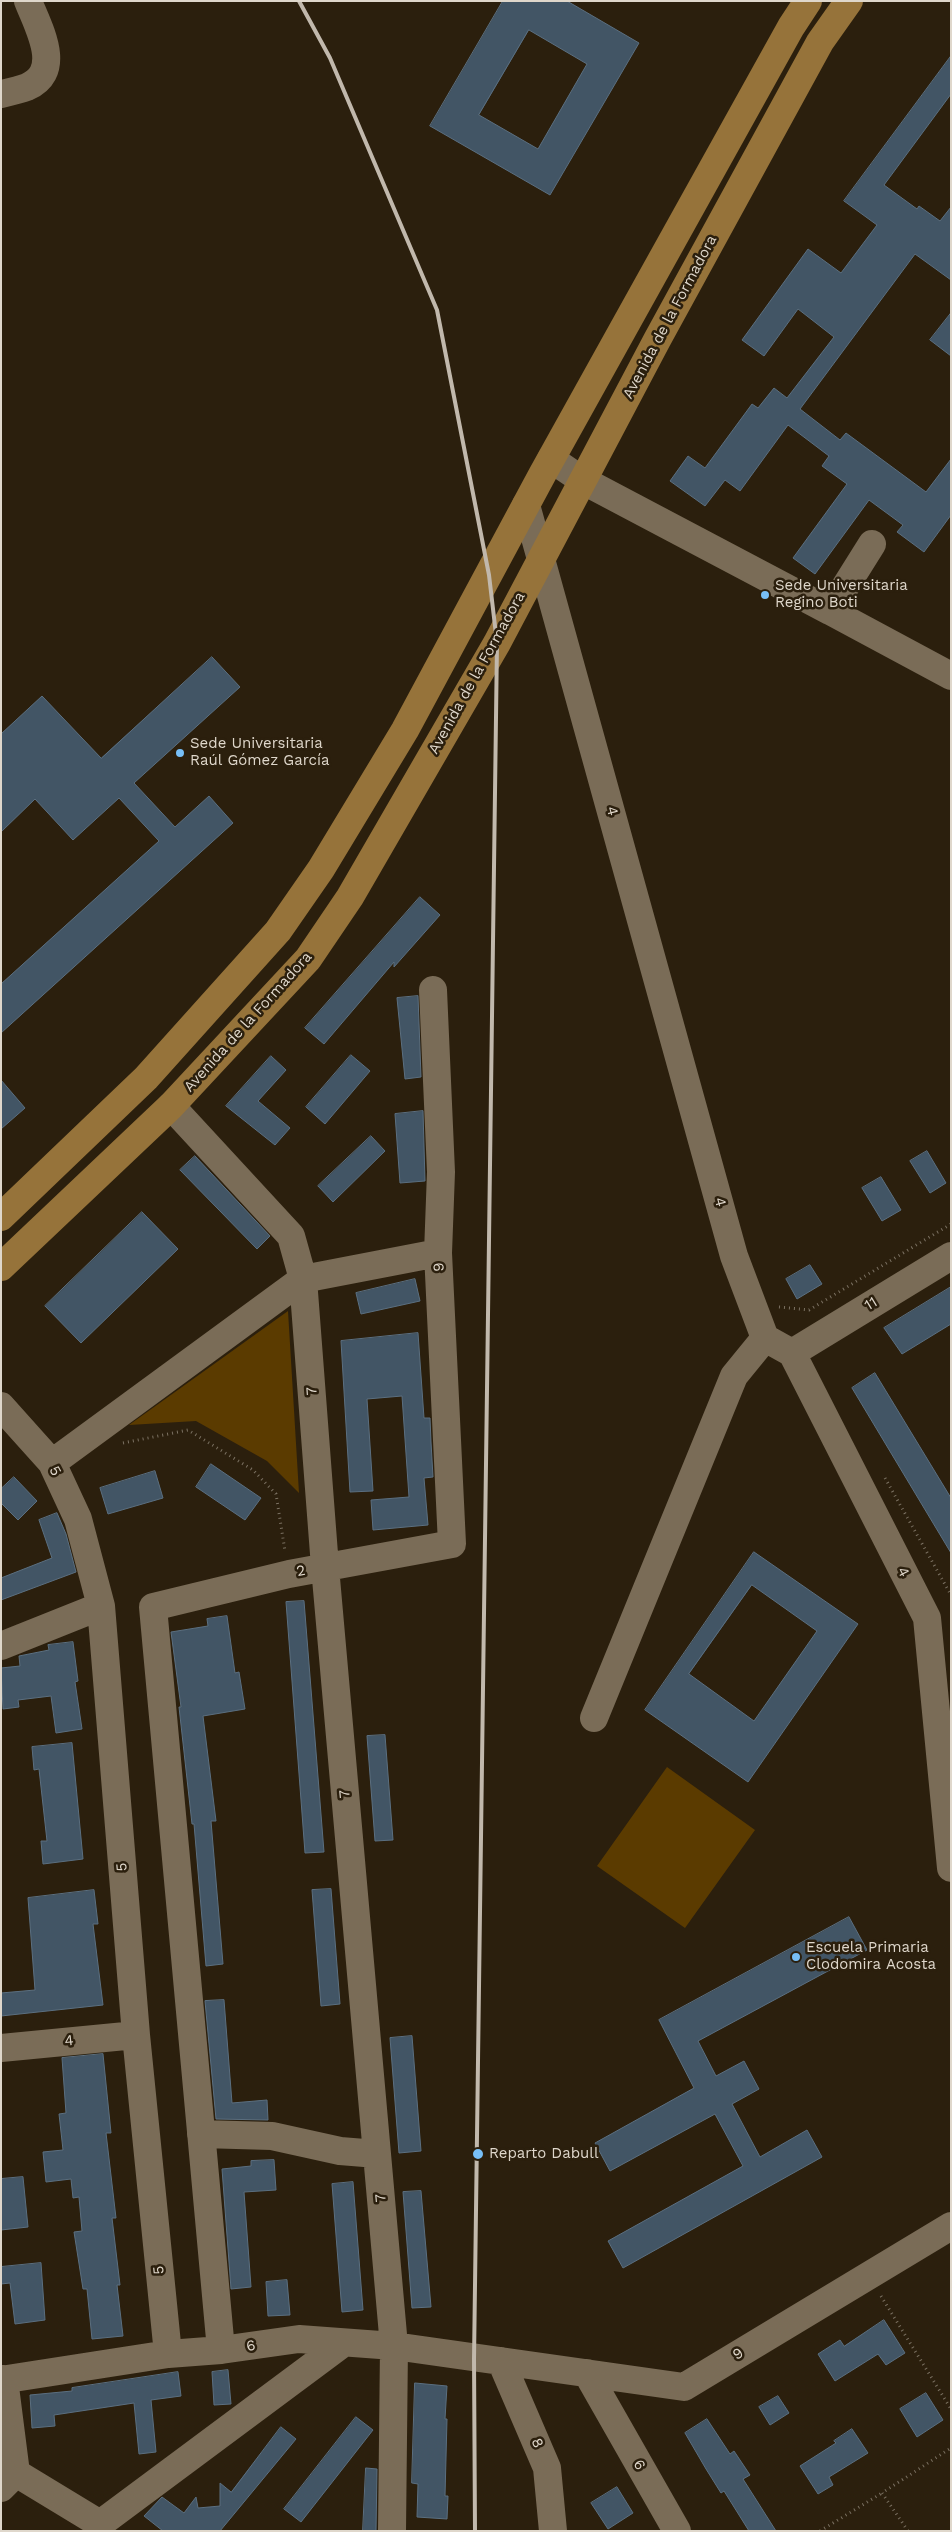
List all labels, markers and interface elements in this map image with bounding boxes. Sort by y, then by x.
street label: Avenida de la Formadora [619,232,721,402]
place label: Sede Universitaria Regino Boti [775,577,908,612]
street label: Avenida de la Formadora [425,589,529,757]
marker: Sede Universitaria Regino Boti [759,589,771,601]
place label: Sede Universitaria Raúl Gómez García [190,735,329,770]
marker: Sede Universitaria Raúl Gómez García [174,747,186,759]
street label: 4 [602,804,622,818]
street label: Avenida de la Formadora [180,948,316,1096]
street label: 4 [710,1195,730,1209]
street label: 9 [430,1262,448,1272]
street label: 11 [861,1293,881,1315]
street label: 7 [303,1386,321,1396]
street label: 5 [45,1463,65,1479]
street label: 2 [295,1561,307,1581]
street label: 4 [893,1564,913,1580]
street label: 7 [336,1789,354,1799]
street label: 5 [113,1862,131,1872]
place label: Escuela Primaria Clodomira Acosta [806,1939,936,1974]
marker: Escuela Primaria Clodomira Acosta [790,1951,802,1963]
street label: 4 [64,2032,74,2050]
place label: Reparto Dabull [489,2145,598,2163]
marker: Reparto Dabull [471,2147,485,2161]
street label: 7 [372,2193,390,2203]
street label: 5 [150,2265,168,2275]
street label: 6 [245,2336,257,2356]
street label: 9 [729,2344,747,2364]
street label: 8 [527,2435,547,2451]
street label: 6 [629,2457,649,2473]

